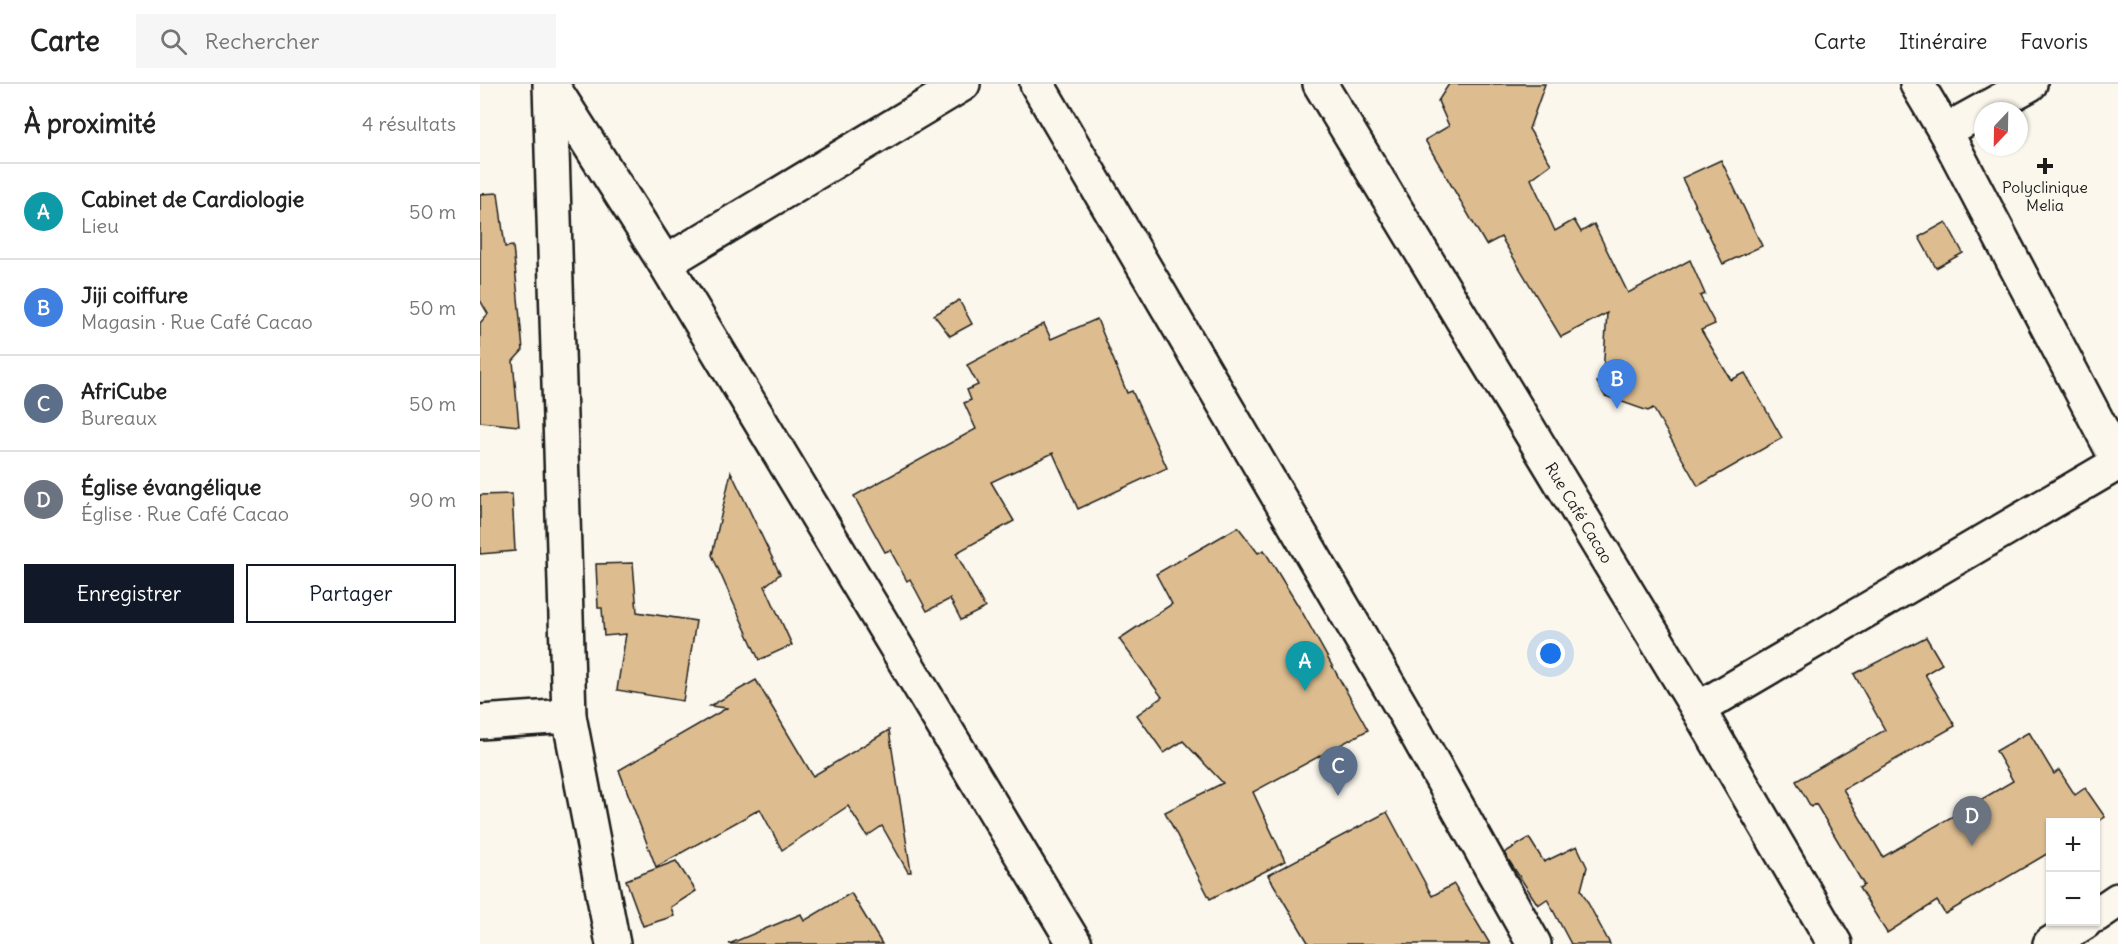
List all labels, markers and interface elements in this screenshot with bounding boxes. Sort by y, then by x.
search box [136,14,556,68]
text: Carte [30,23,100,59]
icon: search [157,25,190,58]
text: Rechercher [205,27,320,55]
text: Carte [1814,28,1866,55]
text: Itinéraire [1899,28,1987,55]
text: Favoris [2020,28,2088,55]
north arrow [1974,102,2028,156]
text: À proximité [24,107,156,140]
text: 4 résultats [362,111,456,136]
marker: Polyclinique Melia [2036,157,2054,175]
place label: Polyclinique Melia [2002,177,2088,215]
text: Cabinet de Cardiologie [81,185,304,213]
text: A [37,199,50,224]
text: 50 m [409,199,456,224]
text: Lieu [81,213,119,238]
text: Jiji coiffure [81,281,188,309]
text: B [37,295,50,320]
text: 50 m [409,295,456,320]
text: Magasin · Rue Café Cacao [81,309,313,334]
pin: B [1598,360,1636,409]
text: AfriCube [81,377,167,405]
text: C [37,391,50,416]
text: 50 m [409,391,456,416]
text: Bureaux [81,405,157,430]
street label: Rue Café Cacao [1541,459,1617,567]
text: Église évangélique [81,473,261,501]
text: D [36,487,51,512]
text: 90 m [409,487,456,512]
text: Église · Rue Café Cacao [81,501,289,526]
button: Enregistrer [24,564,234,623]
button: Partager [246,564,456,623]
your location [1536,639,1565,668]
pin: A [1286,642,1324,691]
pin: C [1318,746,1358,796]
pin: D [1952,796,1992,846]
map controls [2046,818,2100,926]
button: + [2046,818,2100,872]
button: − [2046,872,2100,926]

